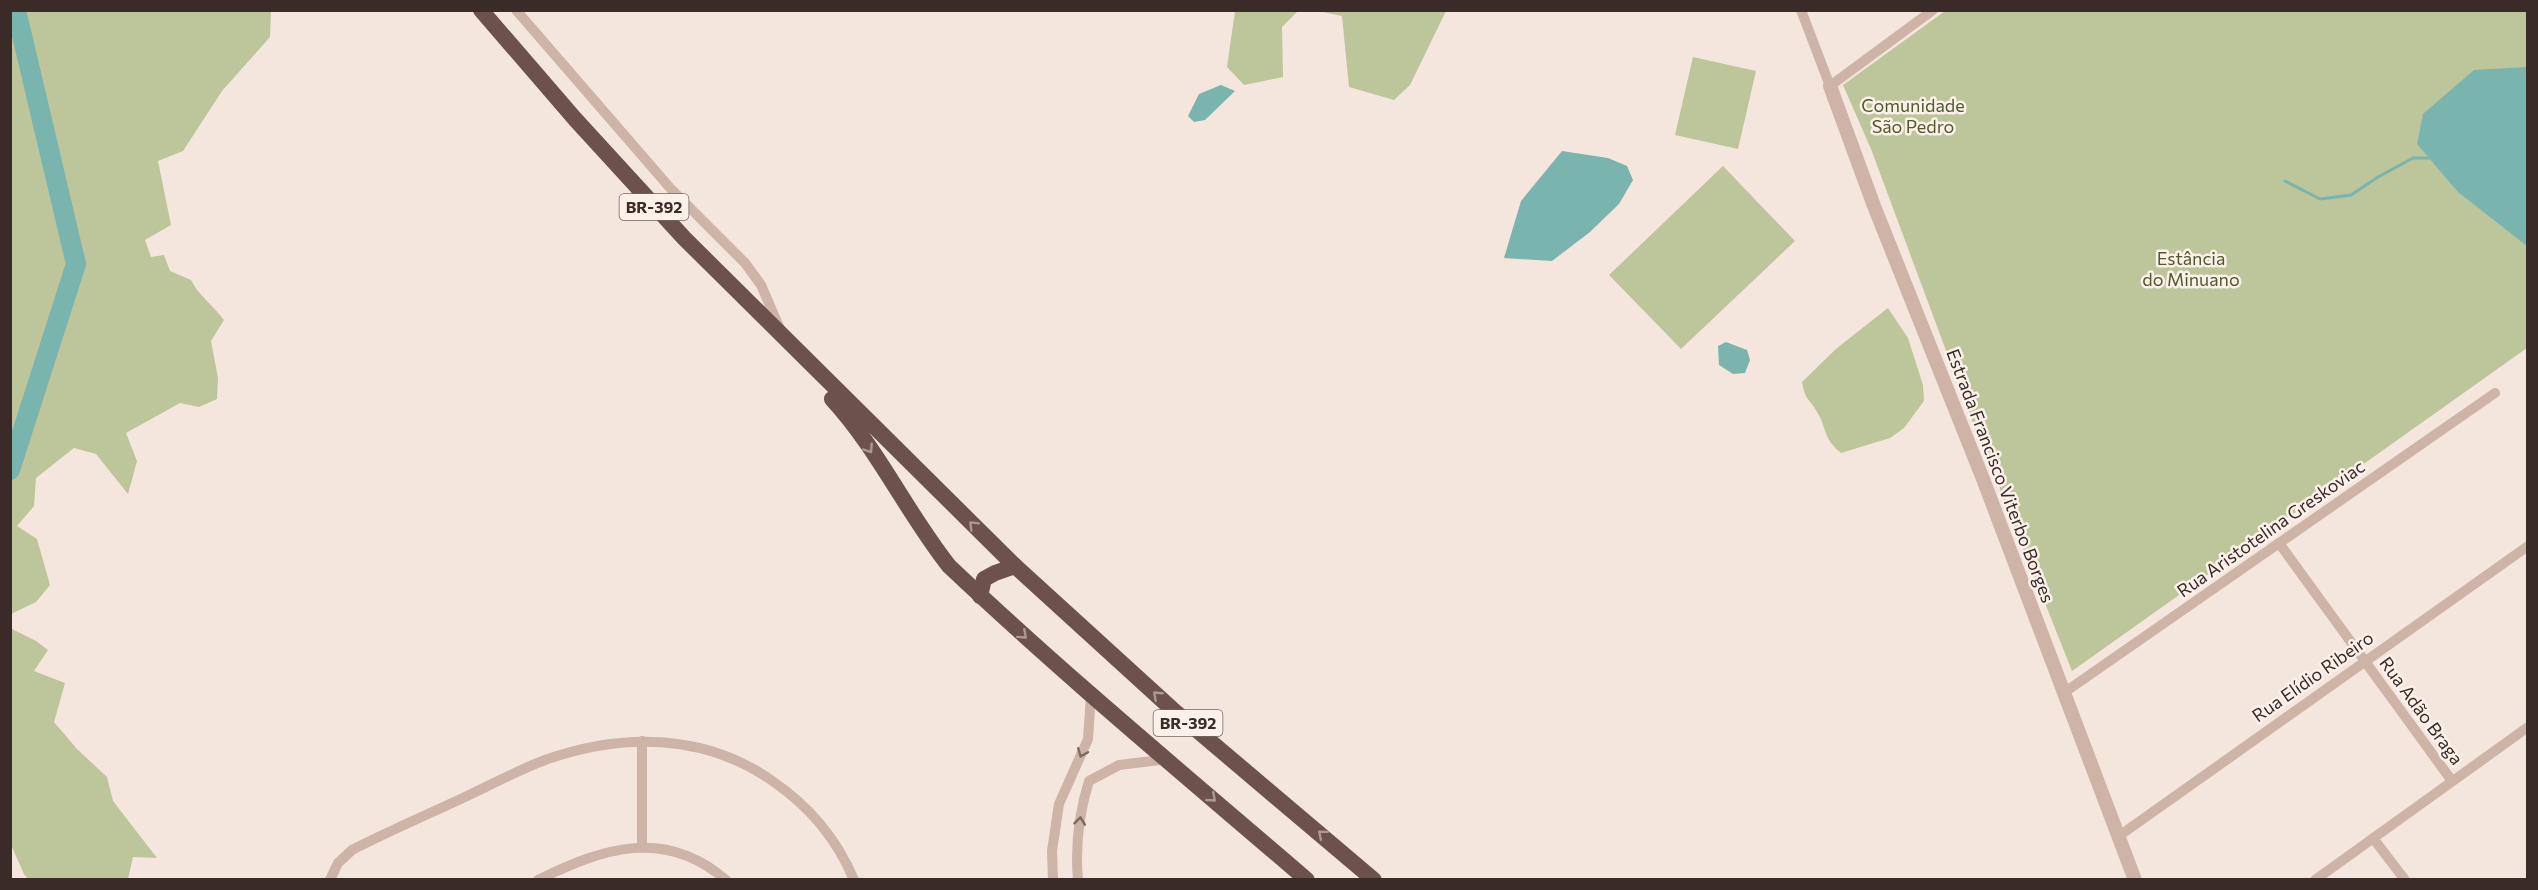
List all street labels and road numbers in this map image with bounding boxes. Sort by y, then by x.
road number: BR-392 [620,194,688,220]
street label: Estrada Francisco Viterbo Borges [1942,346,2060,606]
street label: Rua Aristotelina Greskoviac [2172,455,2369,601]
street label: Rua Elídio Ribeiro [2248,626,2377,726]
street label: Rua Adão Braga [2375,652,2468,769]
road number: BR-392 [1154,710,1222,736]

